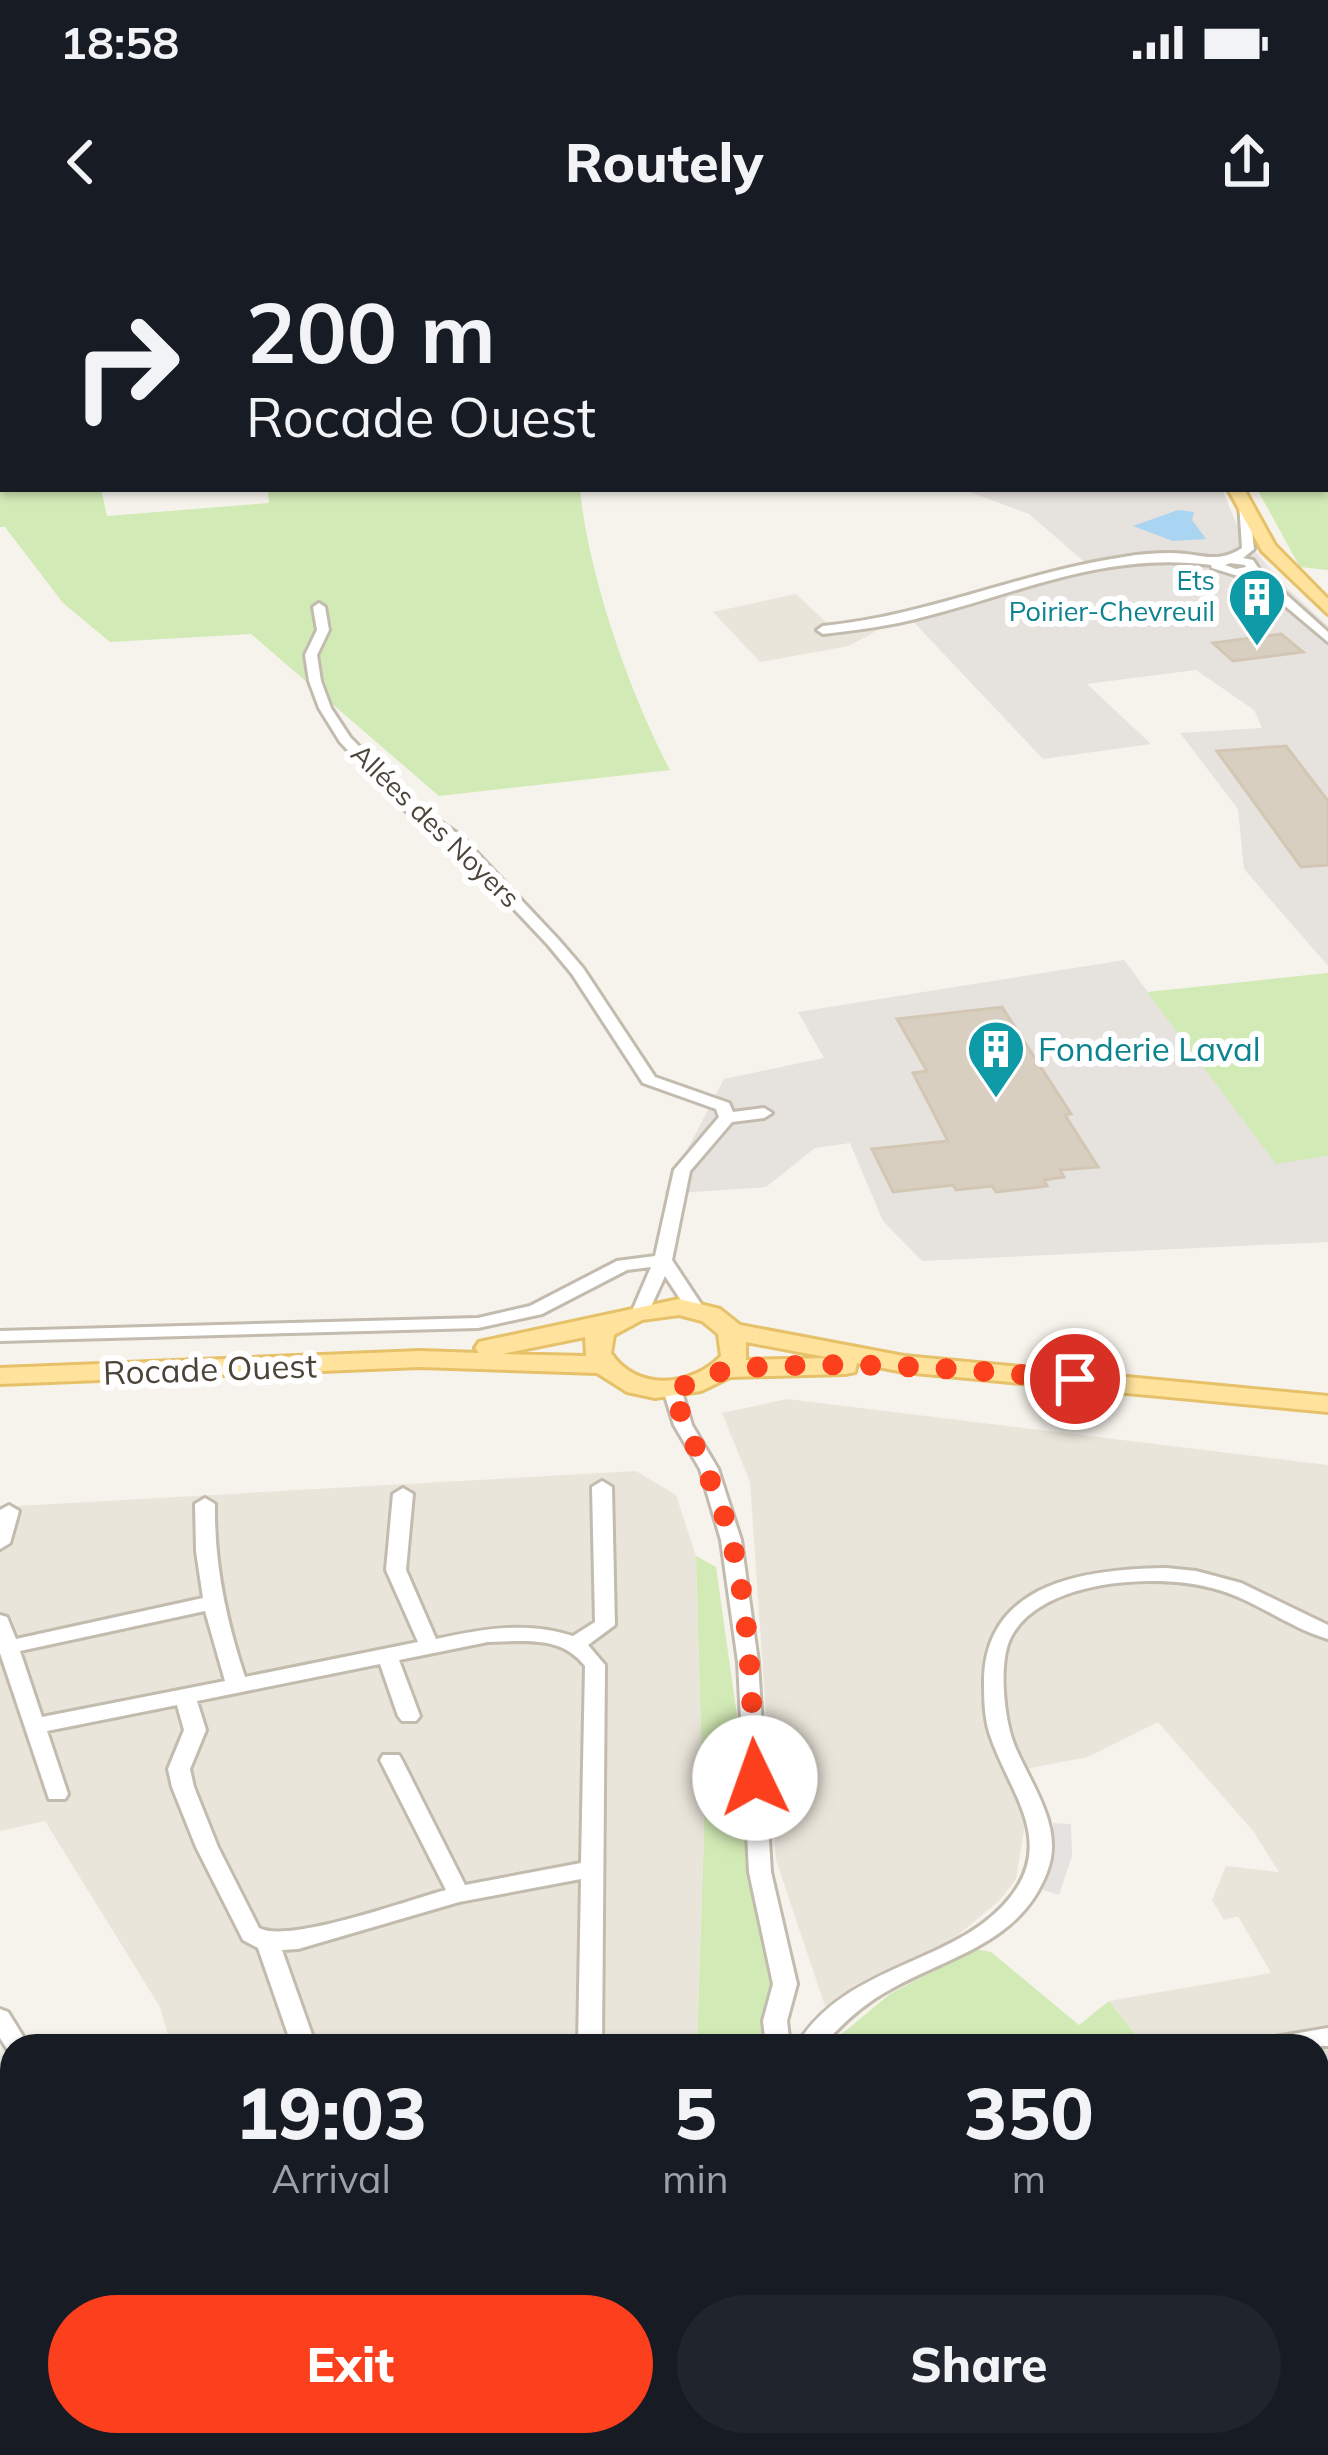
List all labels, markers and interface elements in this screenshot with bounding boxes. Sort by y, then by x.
text: 18:58 [60,14,179,70]
text: Routely [565,128,763,196]
icon: back [48,129,114,195]
icon: share [1214,129,1280,195]
text: 200 m [246,279,496,384]
icon: right [48,288,204,444]
text: Rocade Ouest [246,383,596,451]
place label: Ets Poirier-Chevreuil [1009,563,1215,628]
building icon: Ets Poirier-Chevreuil [1226,566,1288,648]
street label: Allées des Noyers [344,736,527,914]
building icon: Fonderie Laval [965,1018,1027,1100]
place label: Fonderie Laval [1038,1028,1261,1069]
pin [1024,1328,1126,1430]
street label: Rocade Ouest [102,1344,318,1393]
icon: arrive [1042,1346,1108,1412]
position arrow [692,1715,818,1841]
text: 19:03 [235,2067,427,2157]
text: 5 [674,2067,717,2157]
text: 350 [964,2067,1094,2157]
text: Arrival [271,2154,391,2203]
text: min [662,2154,729,2203]
text: m [1012,2154,1046,2203]
button: Exit [48,2295,653,2433]
button: Share [677,2295,1281,2433]

